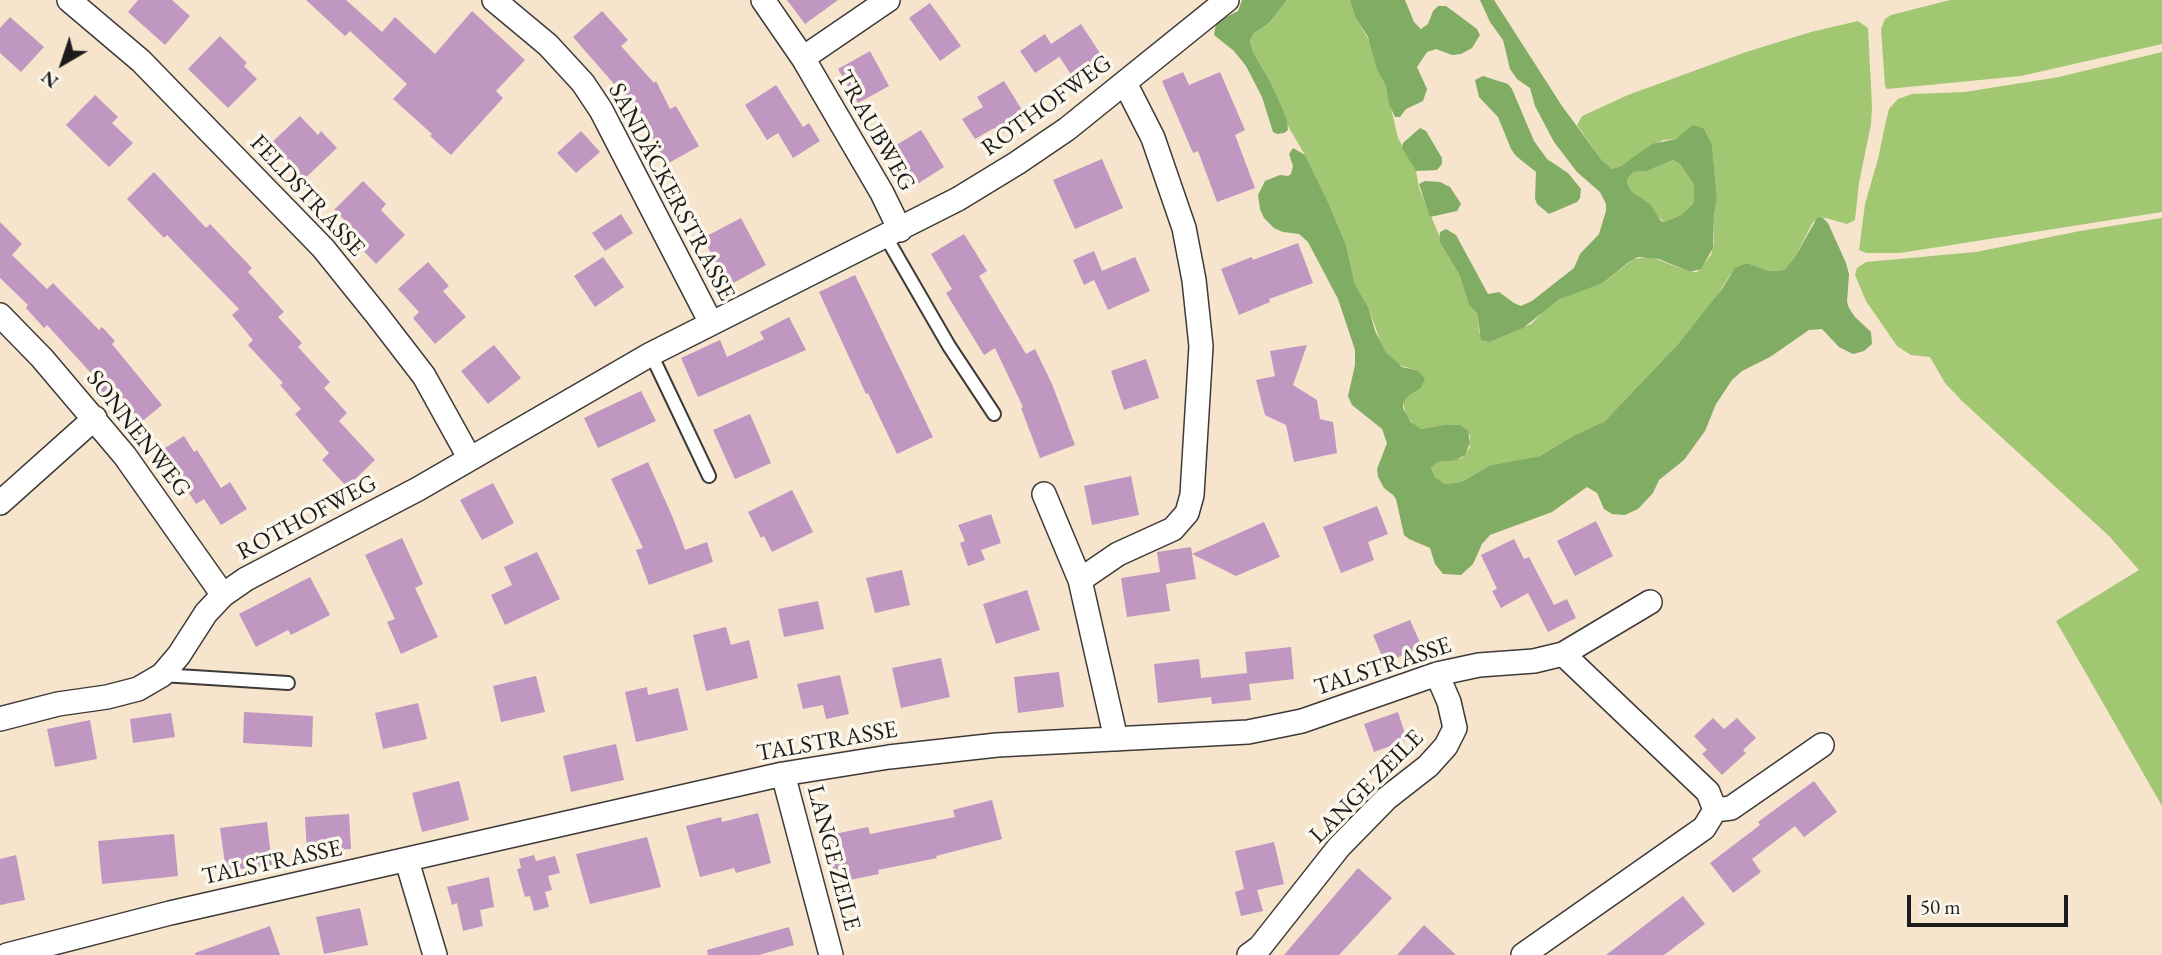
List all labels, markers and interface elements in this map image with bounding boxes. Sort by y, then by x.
north arrow [28,28,98,98]
street label: ROTHOFWEG [976,49,1118,163]
text: N [36,65,63,94]
street label: TRAUBWEG [829,65,921,197]
street label: SANDÄCKERSTRASSE [602,78,740,306]
street label: FELDSTRASSE [243,129,371,263]
street label: SONNENWEG [80,365,196,503]
street label: ROTHOFWEG [232,469,382,567]
street label: TALSTRASSE [1311,631,1455,703]
street label: TALSTRASSE [754,715,900,769]
street label: LANGE ZEILE [1304,724,1430,850]
street label: LANGE ZEILE [800,782,866,934]
street label: TALSTRASSE [199,834,345,892]
scale bar [1910,881,2071,925]
text: 50 m [1920,893,1961,920]

